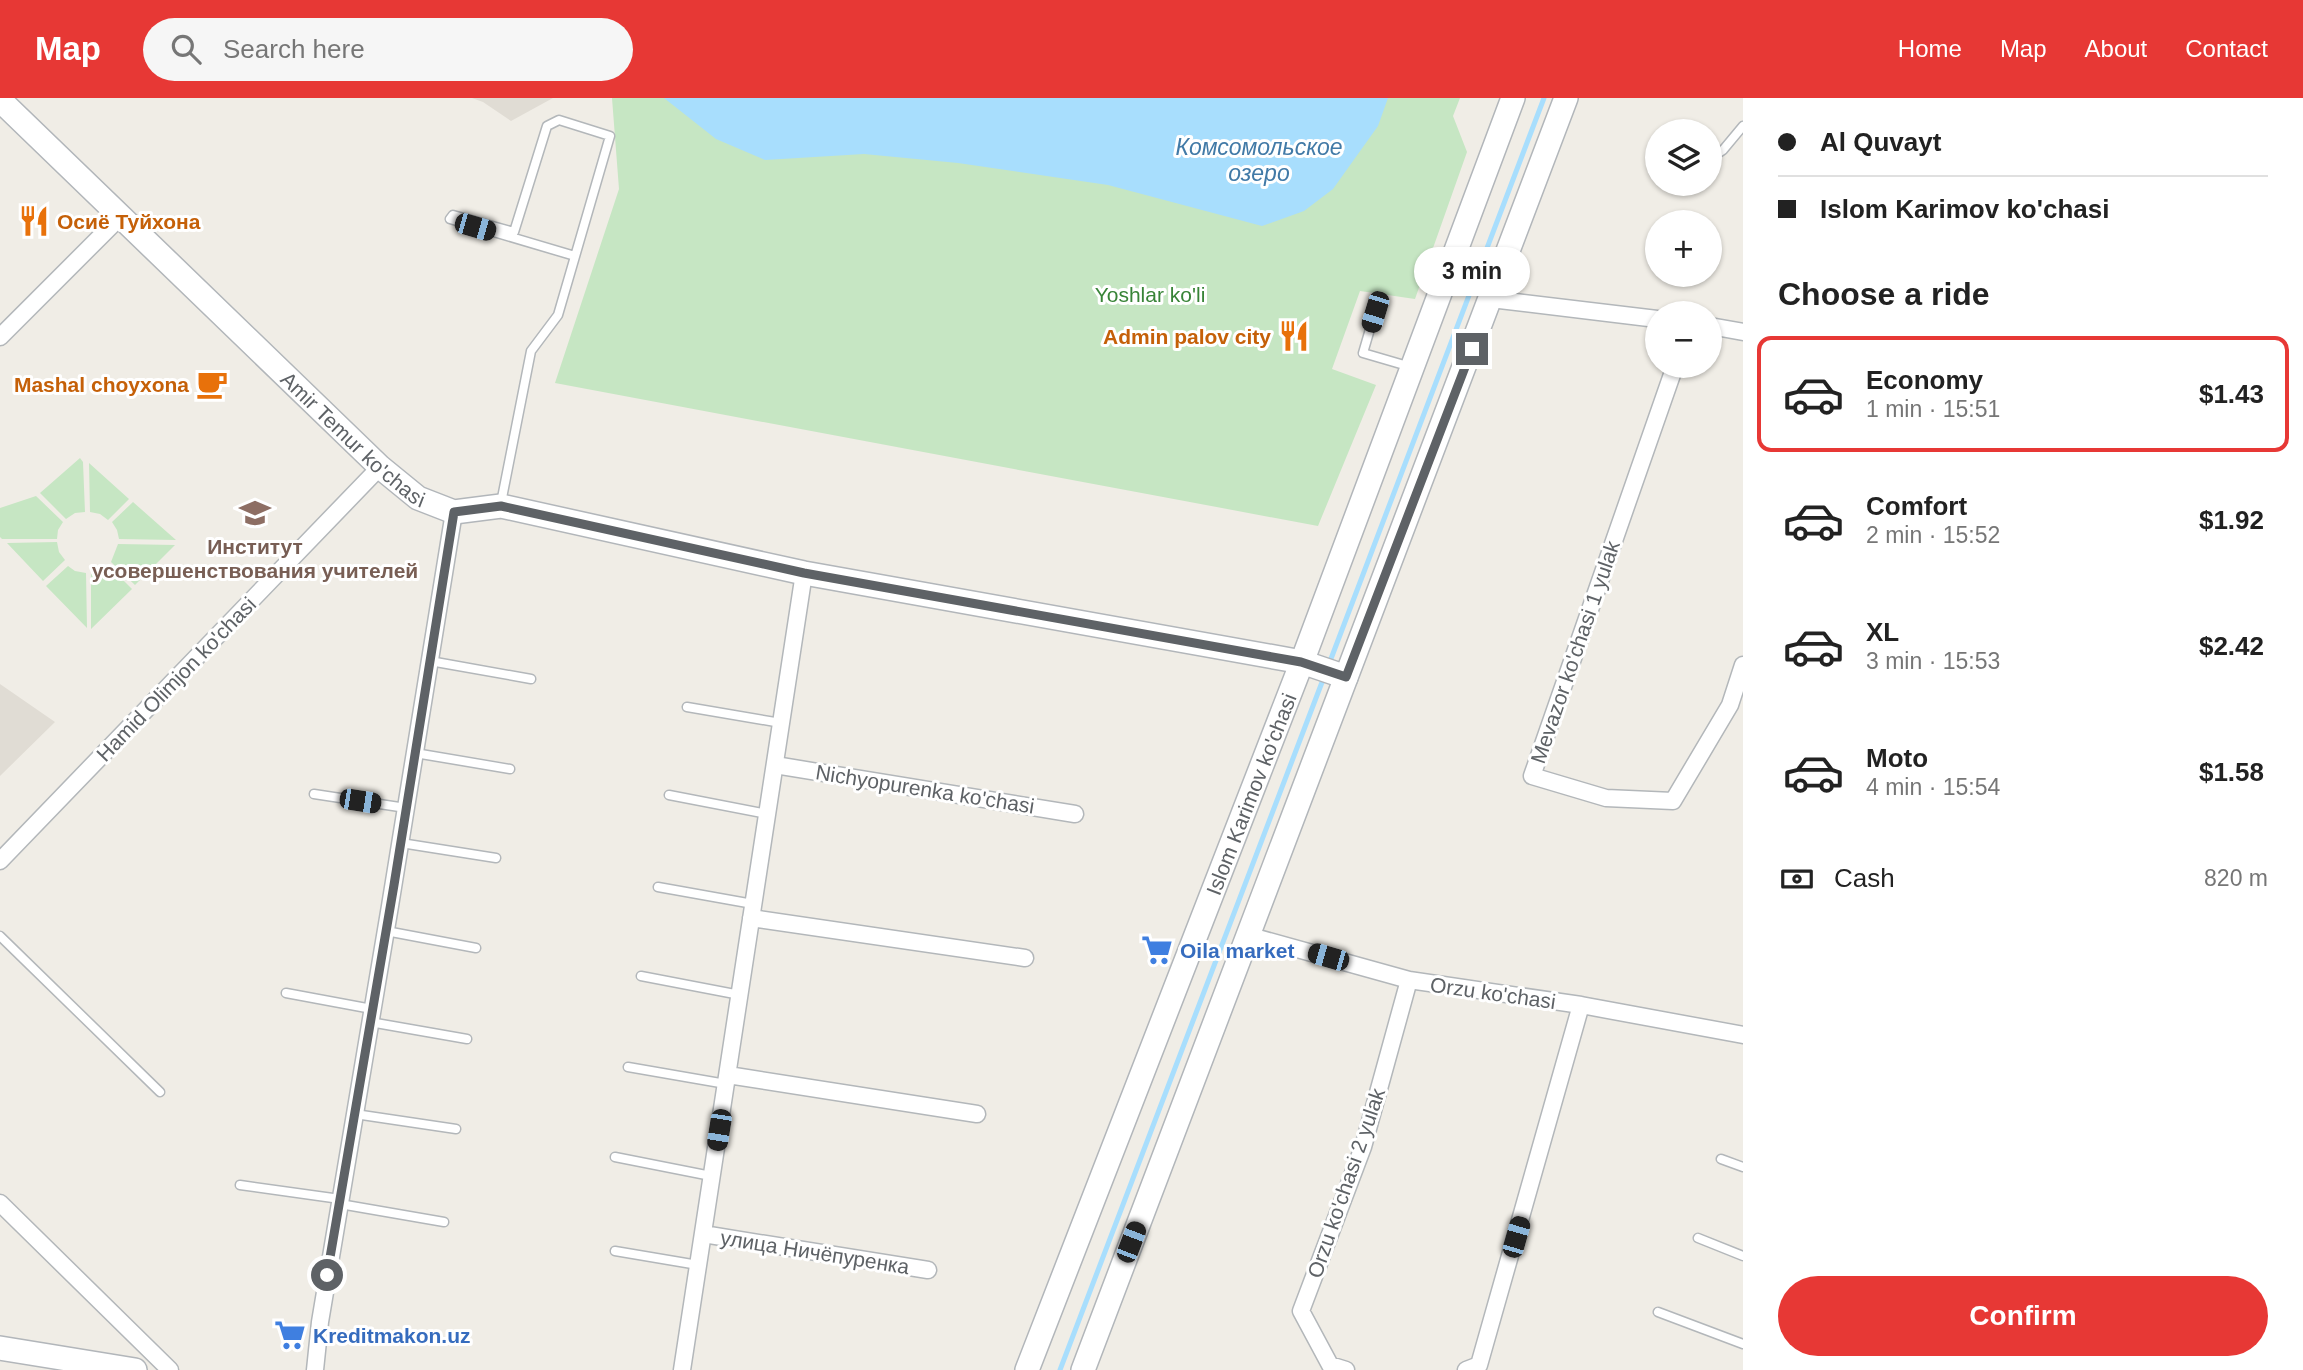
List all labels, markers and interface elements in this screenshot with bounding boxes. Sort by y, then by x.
search box [143,18,633,81]
text: Map [35,30,101,67]
icon: search [167,30,205,68]
text: Search here [223,34,365,64]
text: Home [1898,35,1962,62]
text: Map [2000,35,2047,62]
text: About [2085,35,2147,62]
text: Contact [2185,35,2268,62]
map controls [1645,119,1722,378]
button: layers [1645,119,1722,196]
text: Al Quvayt [1820,127,1941,157]
water label: Комсомольское озеро [1175,134,1343,186]
text: Islom Karimov ko'chasi [1820,194,2109,224]
restaurant icon: Осиё Туйхона [17,204,51,238]
place label: Осиё Туйхона [57,210,201,233]
button: + [1645,210,1722,287]
car [452,211,499,243]
callout: 3 min [1414,247,1530,296]
text: 3 min [1442,258,1502,284]
text: Choose a ride [1778,276,1990,312]
park label: Yoshlar ko'li [1095,283,1205,306]
car [1359,289,1392,335]
button: − [1645,301,1722,378]
restaurant icon: Admin palov city [1277,319,1311,353]
place label: Admin palov city [1103,325,1271,348]
route end [1456,333,1488,365]
icon: car [1782,363,1845,426]
text: Economy [1866,365,1983,395]
cafe icon: Mashal choyxona [195,367,229,401]
street label: Amir Temur ko'chasi [277,367,428,511]
place label: Mashal choyxona [14,373,189,396]
text: $1.43 [2199,379,2264,409]
text: 1 min · 15:51 [1866,396,2000,422]
icon: car [1782,489,1845,552]
text: Comfort [1866,491,1967,521]
school or university icon: Институт усовершенствования учителей [238,496,272,530]
text: $1.92 [2199,505,2264,535]
text: 2 min · 15:52 [1866,522,2000,548]
place label: Институт усовершенствования учителей [92,535,418,582]
street label: Mevazor ko'chasi 1 yulak [1526,537,1624,766]
street label: Hamid Olimjon ko'chasi [92,592,260,766]
icon: car [1782,615,1845,678]
text: XL [1866,617,1899,647]
text: $2.42 [2199,631,2264,661]
text: 3 min · 15:53 [1866,648,2000,674]
street label: Islom Karimov ko'chasi [1201,690,1300,898]
icon: car [1782,741,1845,804]
text: Moto [1866,743,1928,773]
text: $1.58 [2199,757,2264,787]
street label: Nichyopurenka ko'chasi [814,760,1036,818]
text: 4 min · 15:54 [1866,774,2000,800]
car [338,787,383,815]
icon: cash [1778,860,1816,898]
text: Cash [1834,863,1895,893]
text: 820 m [2204,865,2268,891]
supermarket icon: Oila market [1140,933,1174,967]
place label: Oila market [1180,939,1294,962]
car [1305,941,1352,973]
street label: Orzu ko'chasi [1429,973,1557,1013]
street label: Orzu ko'chasi 2 yulak [1303,1085,1389,1281]
car [706,1108,733,1152]
car [1501,1214,1532,1260]
car [1114,1219,1149,1265]
street label: улица Ничёпуренка [719,1226,911,1278]
route start [311,1259,343,1291]
button: Confirm [1778,1276,2268,1356]
supermarket icon: Kreditmakon.uz [273,1318,307,1352]
place label: Kreditmakon.uz [313,1324,471,1347]

